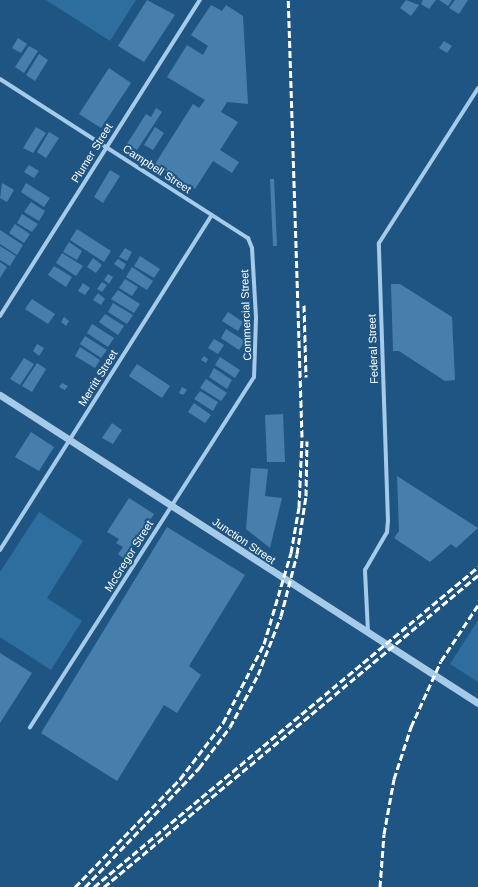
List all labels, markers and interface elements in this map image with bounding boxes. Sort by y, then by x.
street label: Plumer Street [69,121,115,185]
street label: Campbell Street [120,142,194,196]
street label: Commercial Street [238,269,254,361]
street label: Federal Street [365,314,381,384]
street label: Merritt Street [76,348,120,408]
street label: Junction Street [210,515,278,567]
street label: McGregor Street [102,518,156,594]

